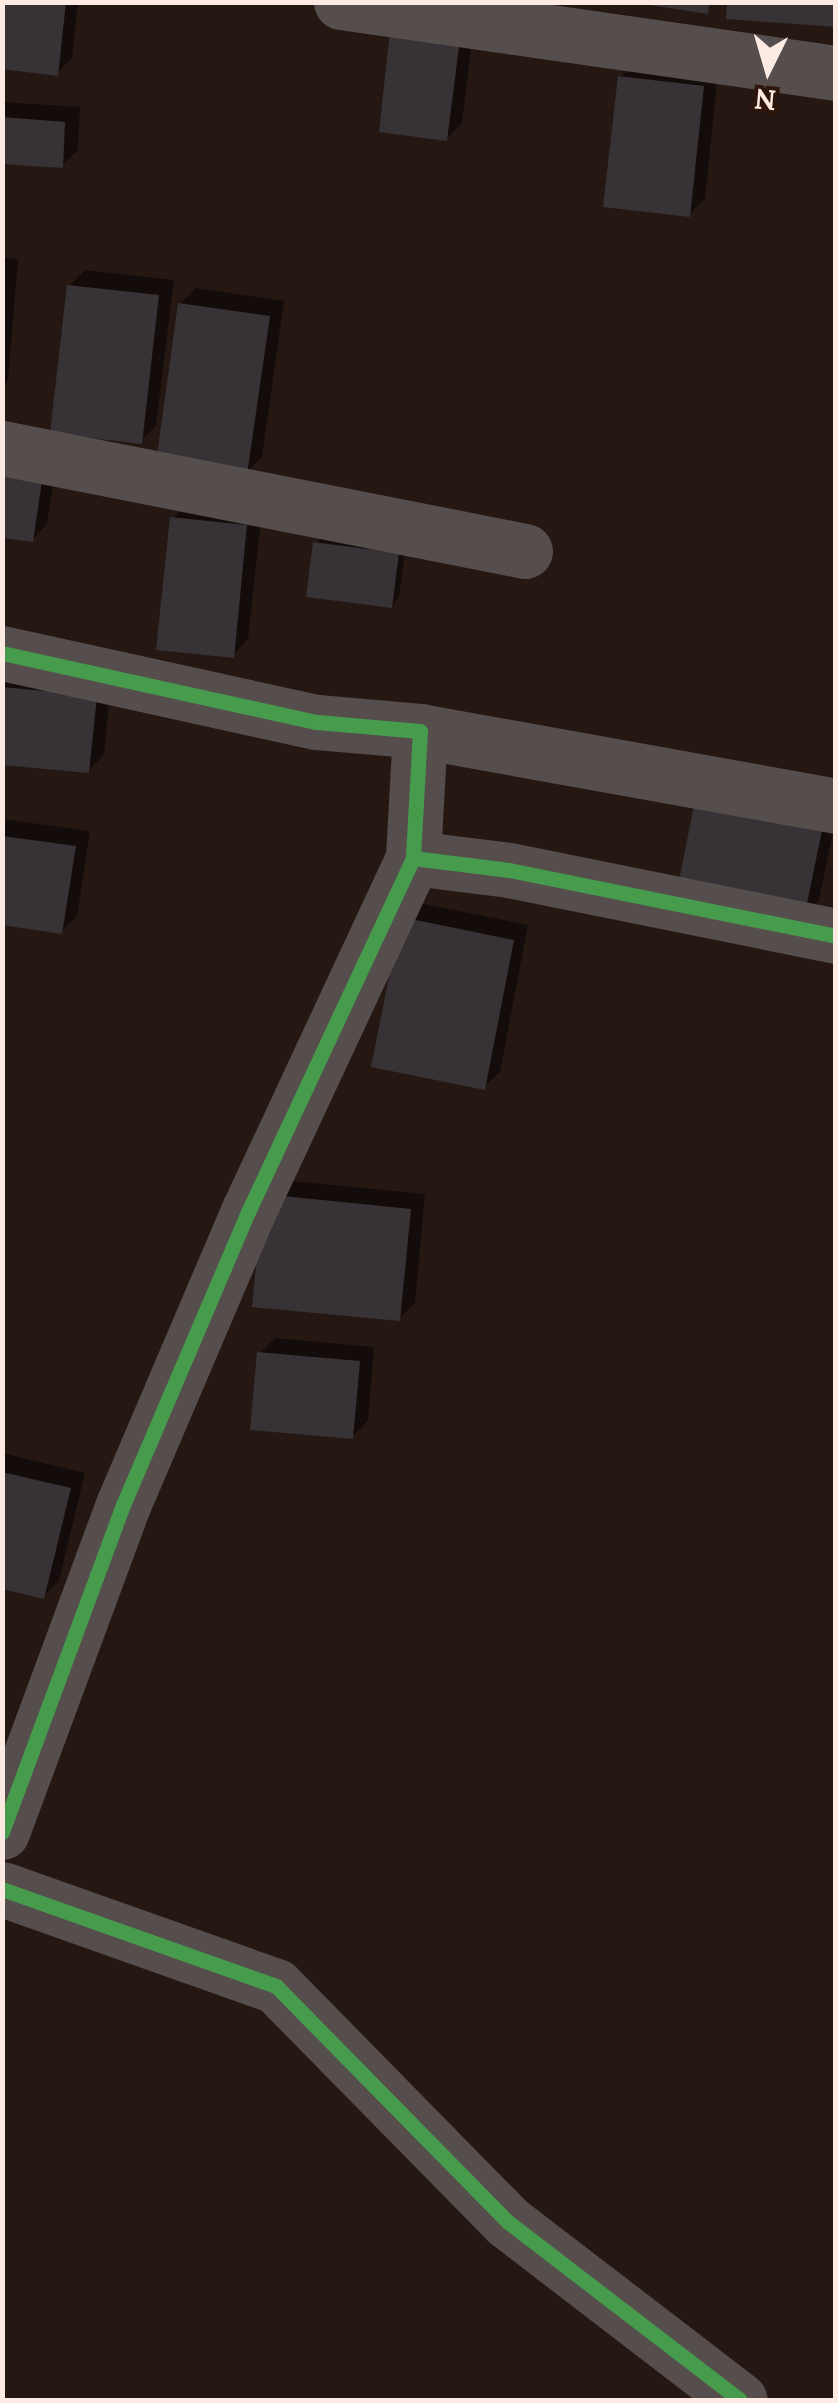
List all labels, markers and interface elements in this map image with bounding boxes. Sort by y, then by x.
north arrow [718,20,818,120]
text: N [753,81,778,119]

